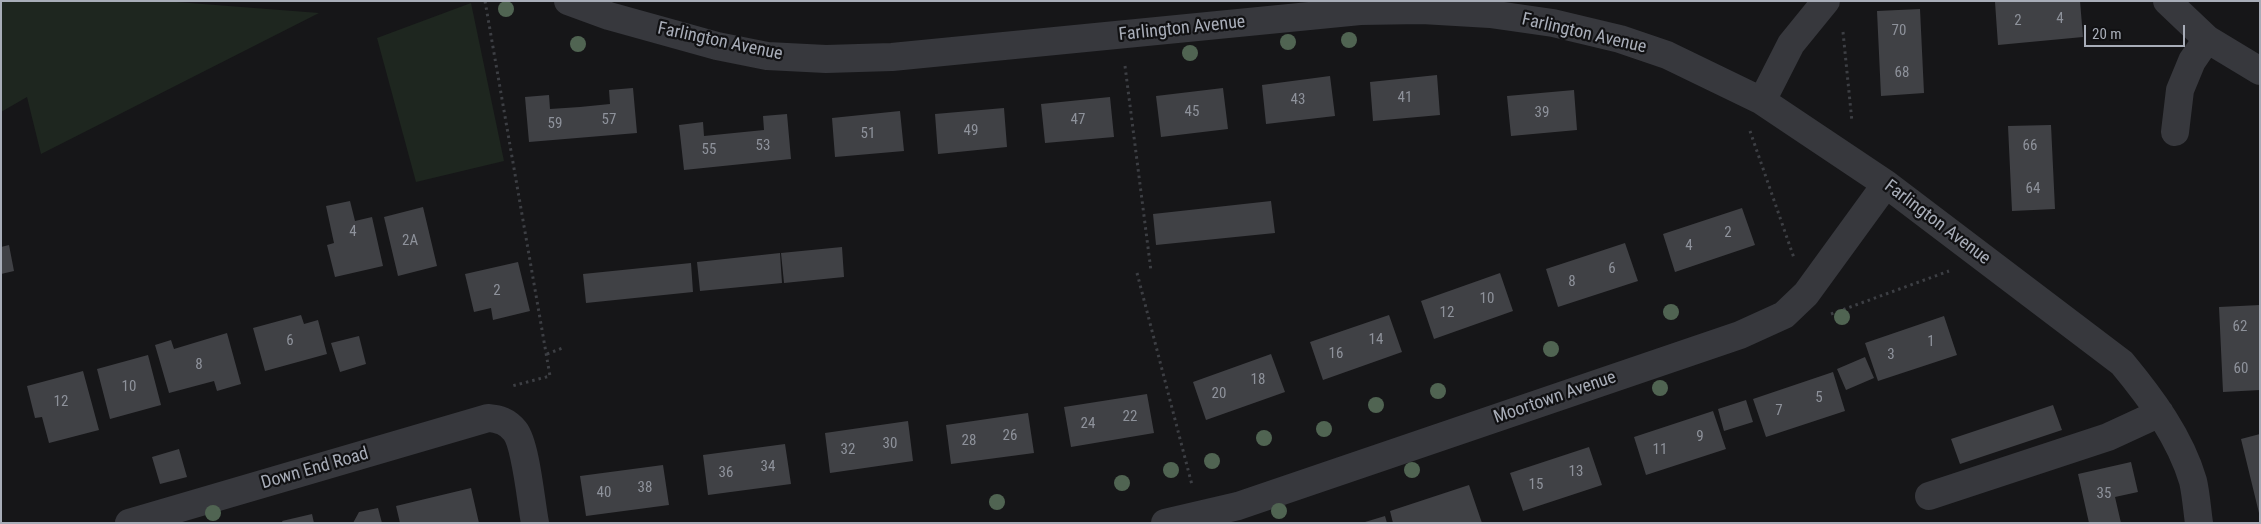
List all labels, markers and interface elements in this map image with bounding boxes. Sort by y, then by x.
street label: Farlington Avenue [1520,9,1648,59]
house number: 4 [2056,10,2064,28]
street label: Farlington Avenue [1118,12,1246,46]
house number: 2 [2014,12,2022,30]
scale bar [2086,15,2187,47]
street label: Farlington Avenue [656,18,784,66]
house number: 70 [1892,22,1906,40]
text: 20 m [2092,25,2122,43]
house number: 68 [1895,64,1909,82]
house number: 41 [1398,89,1412,107]
house number: 43 [1291,91,1305,109]
house number: 45 [1185,103,1199,121]
house number: 39 [1535,104,1549,122]
house number: 57 [602,111,616,129]
house number: 47 [1071,111,1085,129]
house number: 59 [548,115,562,133]
house number: 49 [964,122,978,140]
house number: 51 [861,125,875,143]
house number: 53 [756,137,770,155]
house number: 66 [2023,137,2037,155]
house number: 55 [702,141,716,159]
street label: Farlington Avenue [1880,176,1994,270]
house number: 64 [2026,180,2040,198]
house number: 4 [349,223,357,241]
house number: 2 [1724,224,1732,242]
house number: 2A [402,232,418,250]
house number: 4 [1685,237,1693,255]
house number: 6 [1608,260,1616,278]
house number: 8 [1568,273,1576,291]
house number: 2 [493,282,501,300]
house number: 10 [1480,290,1494,308]
house number: 12 [1440,304,1454,322]
house number: 62 [2233,318,2247,336]
house number: 14 [1369,331,1383,349]
house number: 6 [286,332,294,350]
house number: 1 [1927,333,1935,351]
house number: 16 [1329,345,1343,363]
house number: 3 [1887,346,1895,364]
house number: 8 [195,356,203,374]
house number: 60 [2234,360,2248,378]
street label: Moortown Avenue [1491,367,1619,429]
house number: 18 [1251,371,1265,389]
house number: 10 [122,378,136,396]
house number: 20 [1212,385,1226,403]
house number: 5 [1815,389,1823,407]
house number: 12 [54,393,68,411]
house number: 7 [1775,402,1783,420]
house number: 22 [1123,408,1137,426]
house number: 24 [1081,415,1095,433]
house number: 26 [1003,427,1017,445]
house number: 9 [1696,428,1704,446]
house number: 28 [962,432,976,450]
house number: 30 [883,435,897,453]
house number: 32 [841,441,855,459]
house number: 11 [1653,441,1667,459]
street label: Down End Road [259,443,371,495]
house number: 34 [761,458,775,476]
house number: 13 [1569,463,1583,481]
house number: 36 [719,464,733,482]
house number: 15 [1529,476,1543,494]
house number: 38 [638,479,652,497]
house number: 40 [597,484,611,502]
house number: 35 [2097,485,2111,503]

